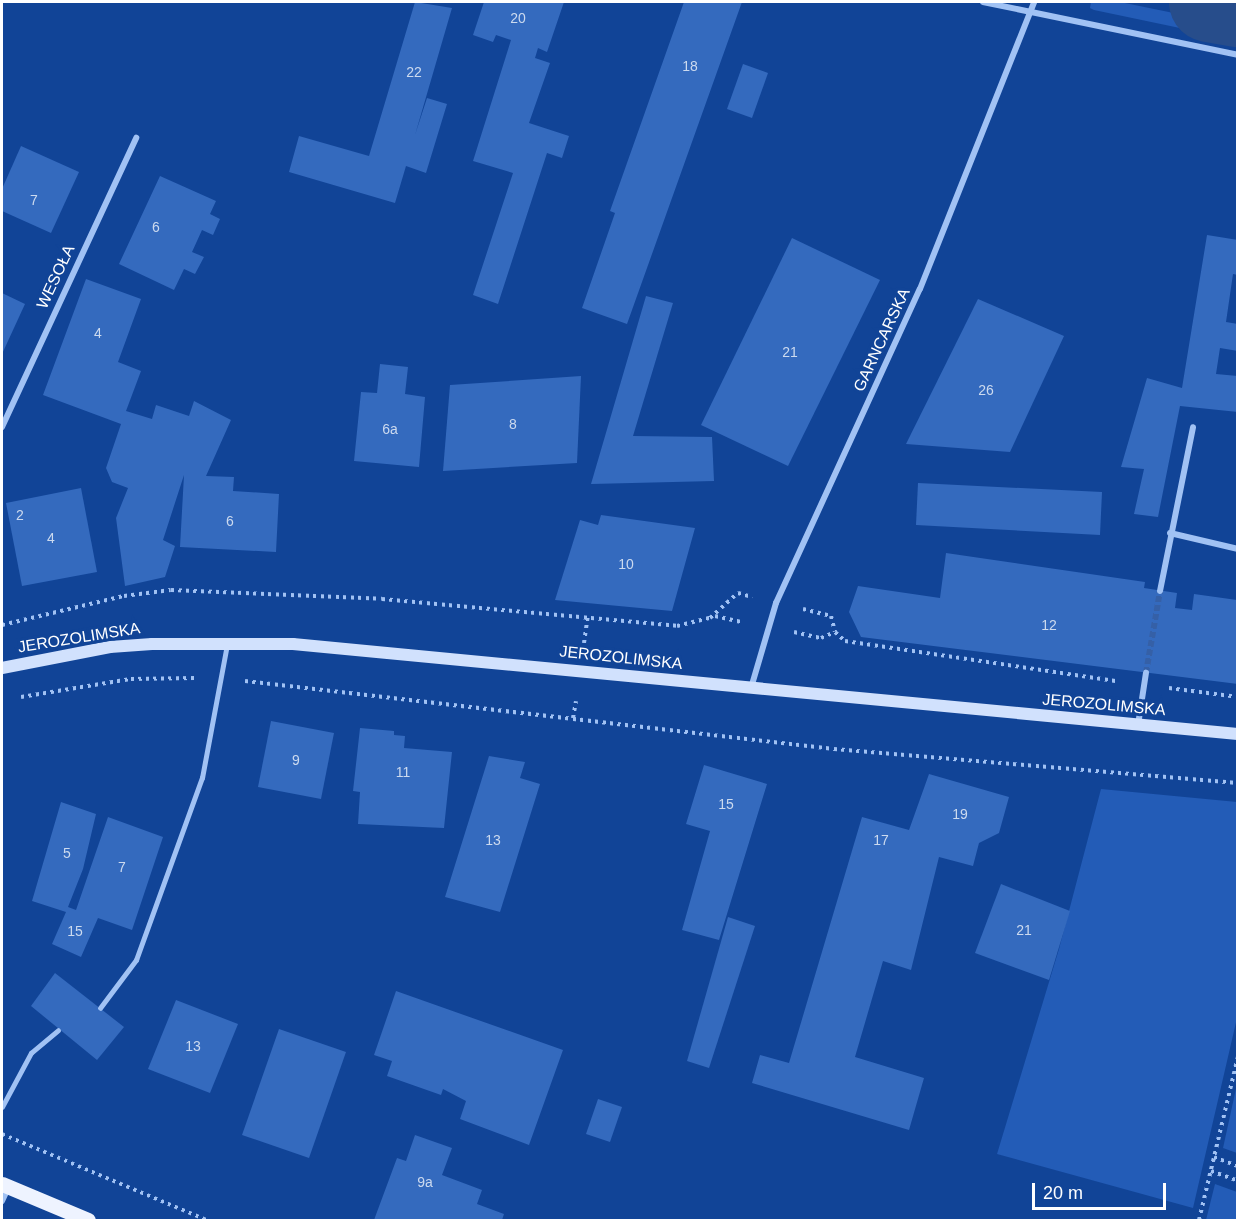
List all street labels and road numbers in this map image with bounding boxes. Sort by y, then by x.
street label: WESOŁA [33,242,79,312]
street label: GARNCARSKA [850,285,914,395]
street label: JEROZOLIMSKA [16,619,142,657]
street label: JEROZOLIMSKA [559,642,683,674]
street label: JEROZOLIMSKA [1042,690,1166,720]

